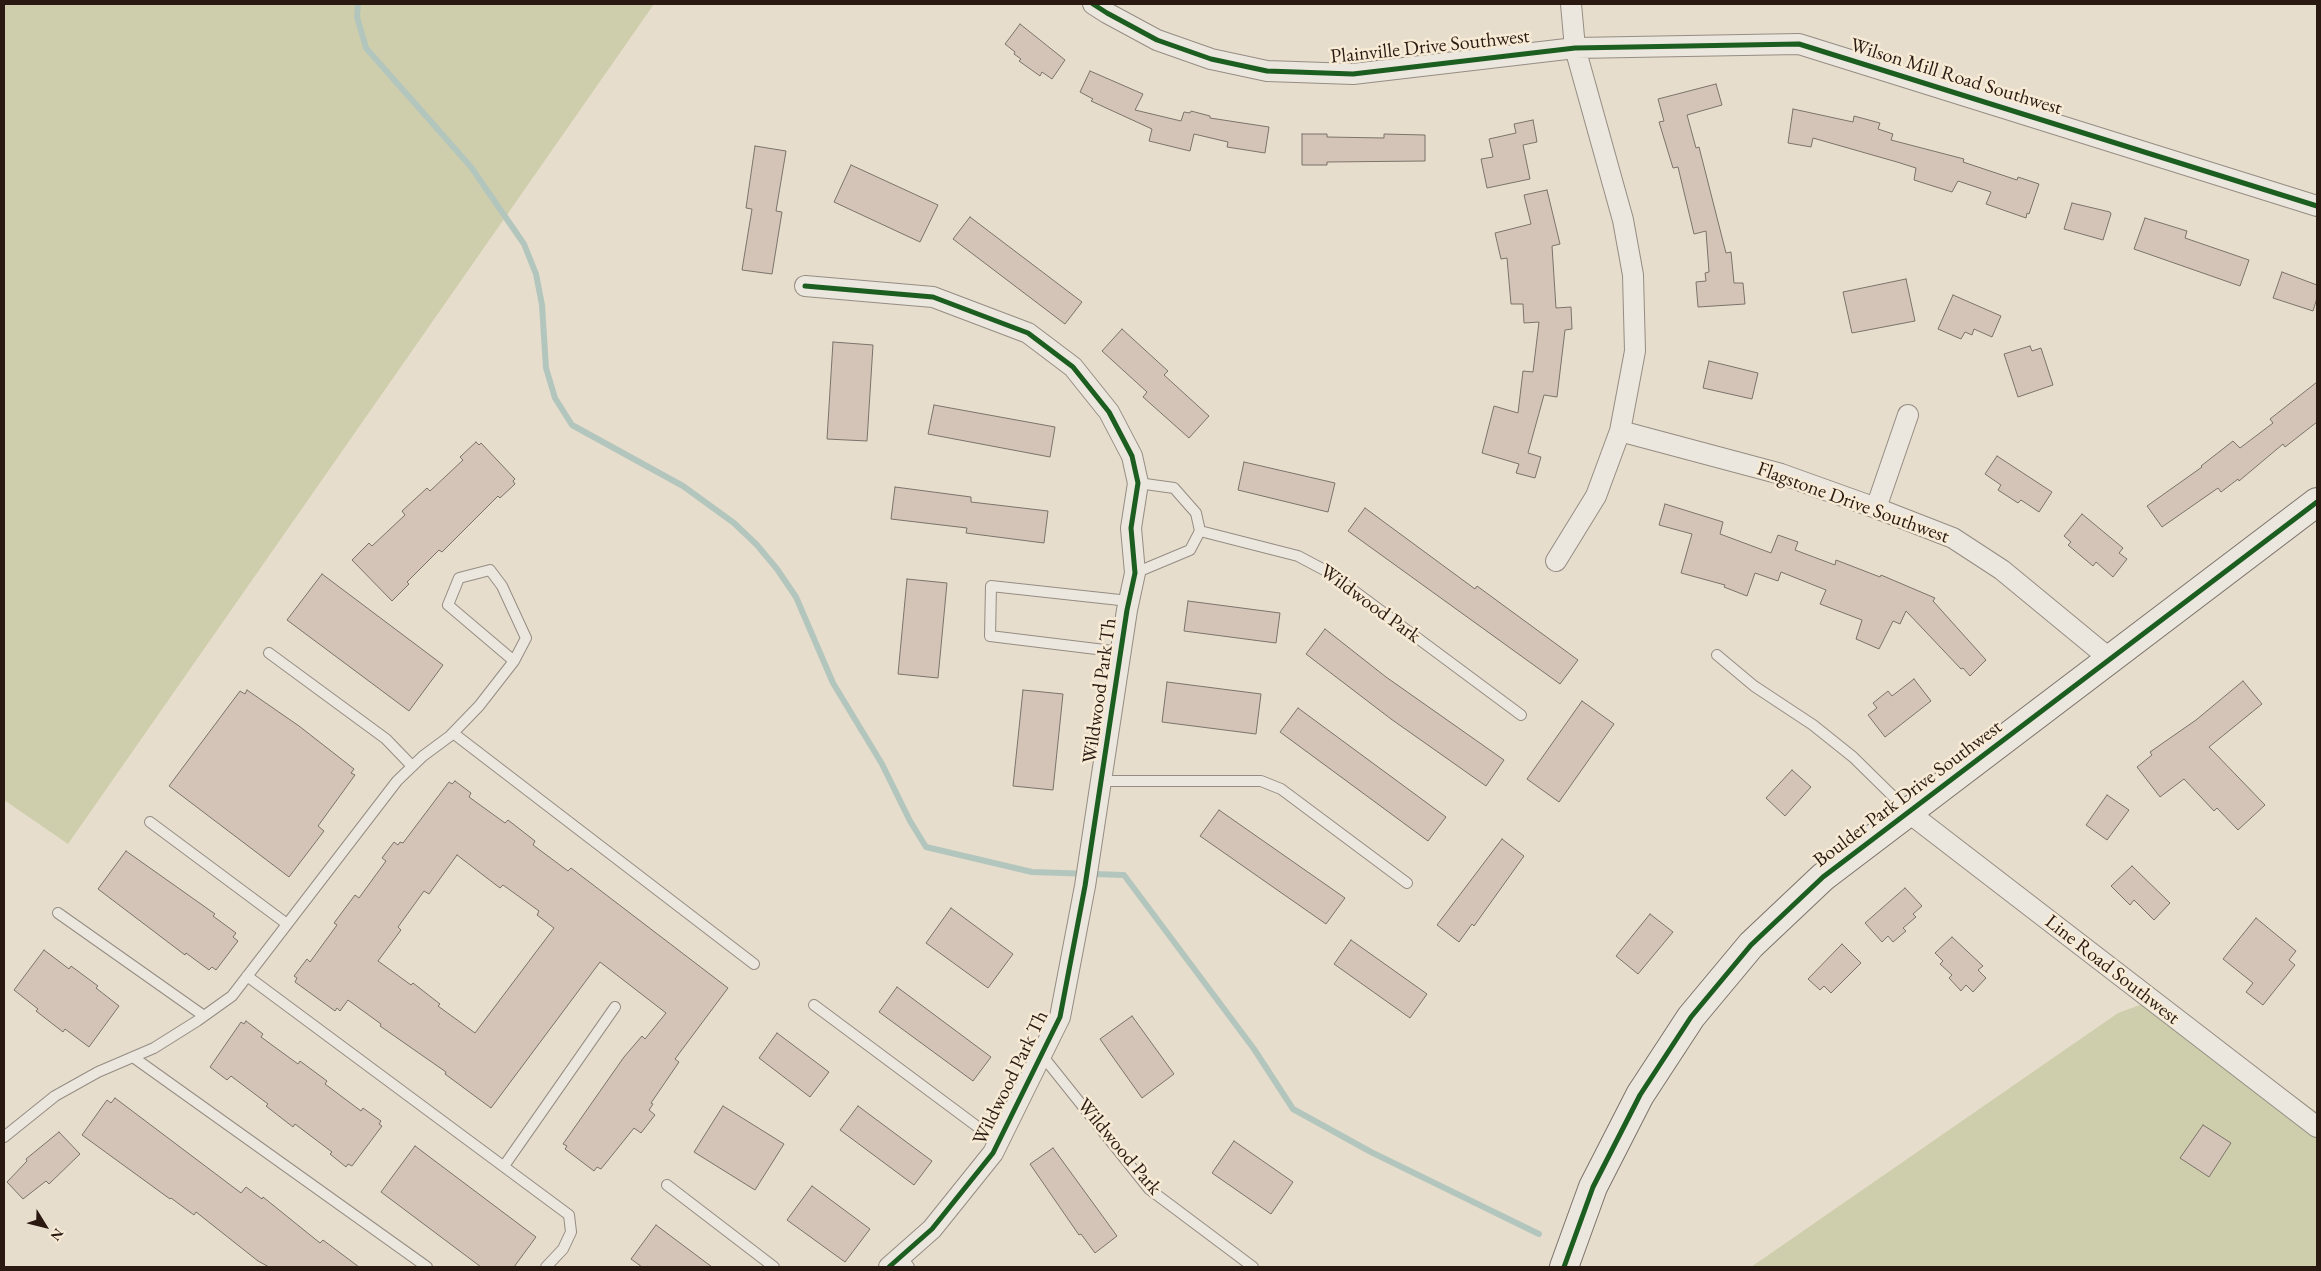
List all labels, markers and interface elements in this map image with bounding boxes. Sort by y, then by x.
street label: Plainville Drive Southwest [1329,25,1531,69]
street label: Wilson Mill Road Southwest [1847,33,2065,121]
street label: Flagstone Drive Southwest [1754,457,1952,549]
street label: Wildwood Park [1315,559,1425,649]
street label: Wildwood Park Th [1078,617,1122,765]
street label: Boulder Park Drive Southwest [1809,715,2007,873]
street label: Line Road Southwest [2040,910,2184,1030]
street label: Wildwood Park Th [968,1007,1054,1149]
street label: Wildwood Park [1072,1094,1166,1200]
north arrow [20,1201,70,1251]
text: N [47,1225,68,1245]

